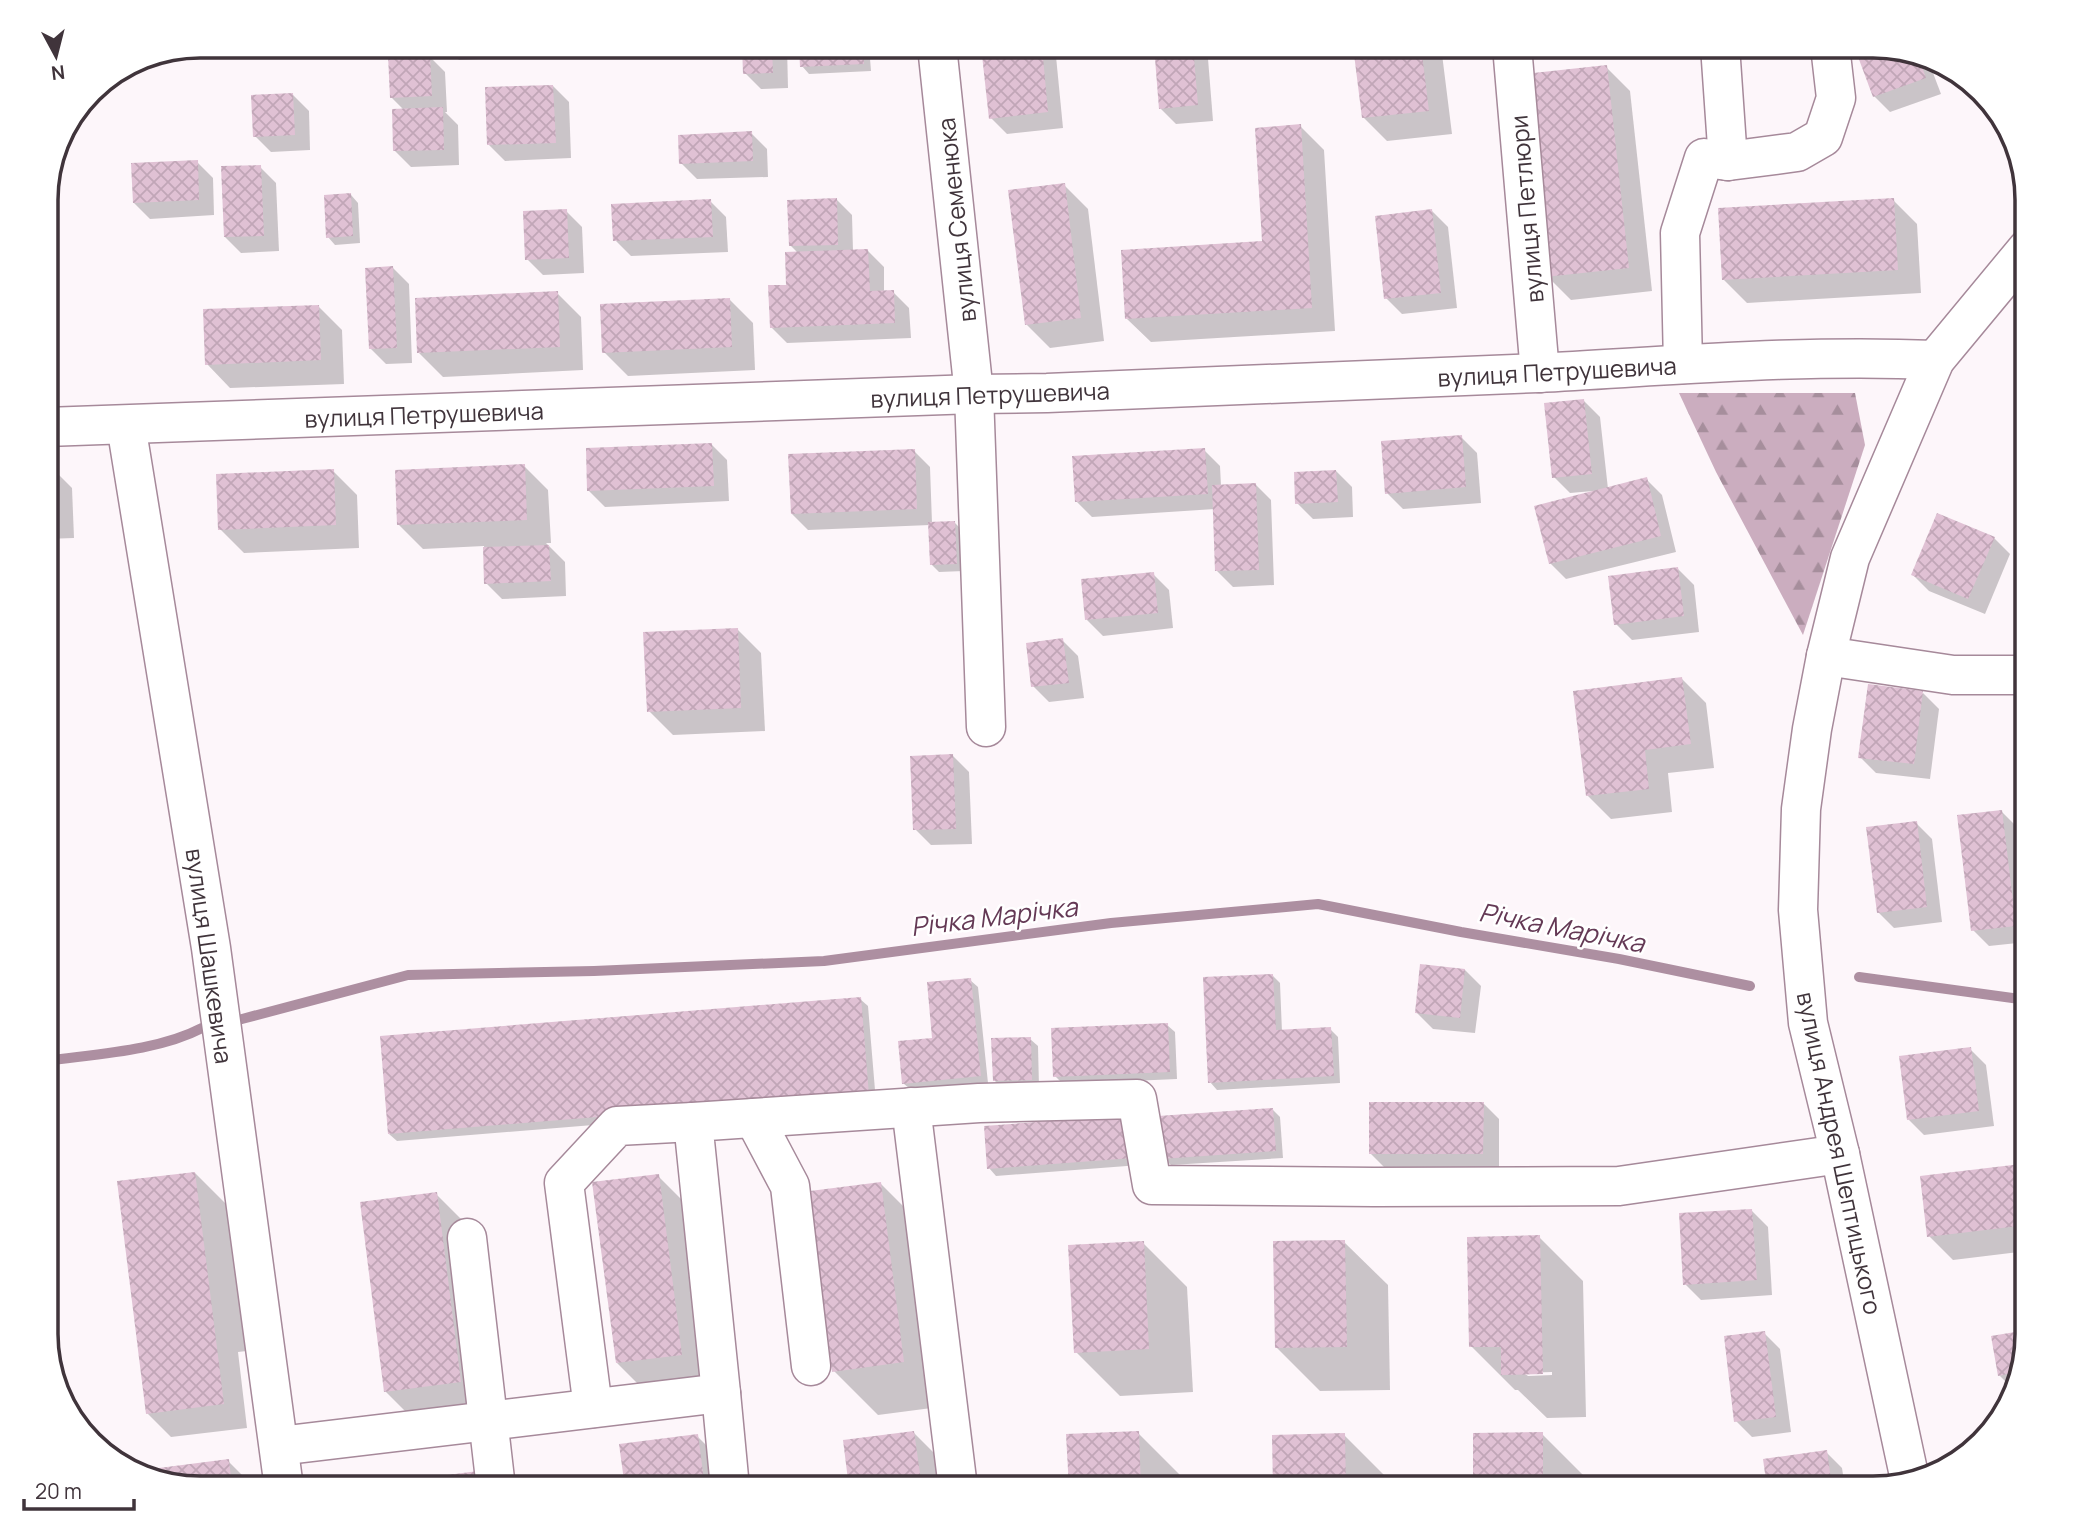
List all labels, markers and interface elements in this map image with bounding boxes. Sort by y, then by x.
north arrow [21,21,91,91]
text: N [50,59,66,87]
street label: вулиця Петлюри [1501,114,1551,304]
street label: вулиця Семенюка [929,116,983,324]
street label: вулиця Петрушевича [1437,348,1677,394]
street label: вулиця Петрушевича [870,373,1110,415]
street label: вулиця Петрушевича [304,393,544,435]
street label: вулиця Шашкевича [179,846,241,1066]
water label: Річка Марічка [909,888,1081,944]
water label: Річка Марічка [1476,893,1649,961]
street label: вулиця Андрея Шептицького [1790,989,1890,1317]
scale bar [24,1468,135,1512]
text: 20 m [35,1477,82,1505]

